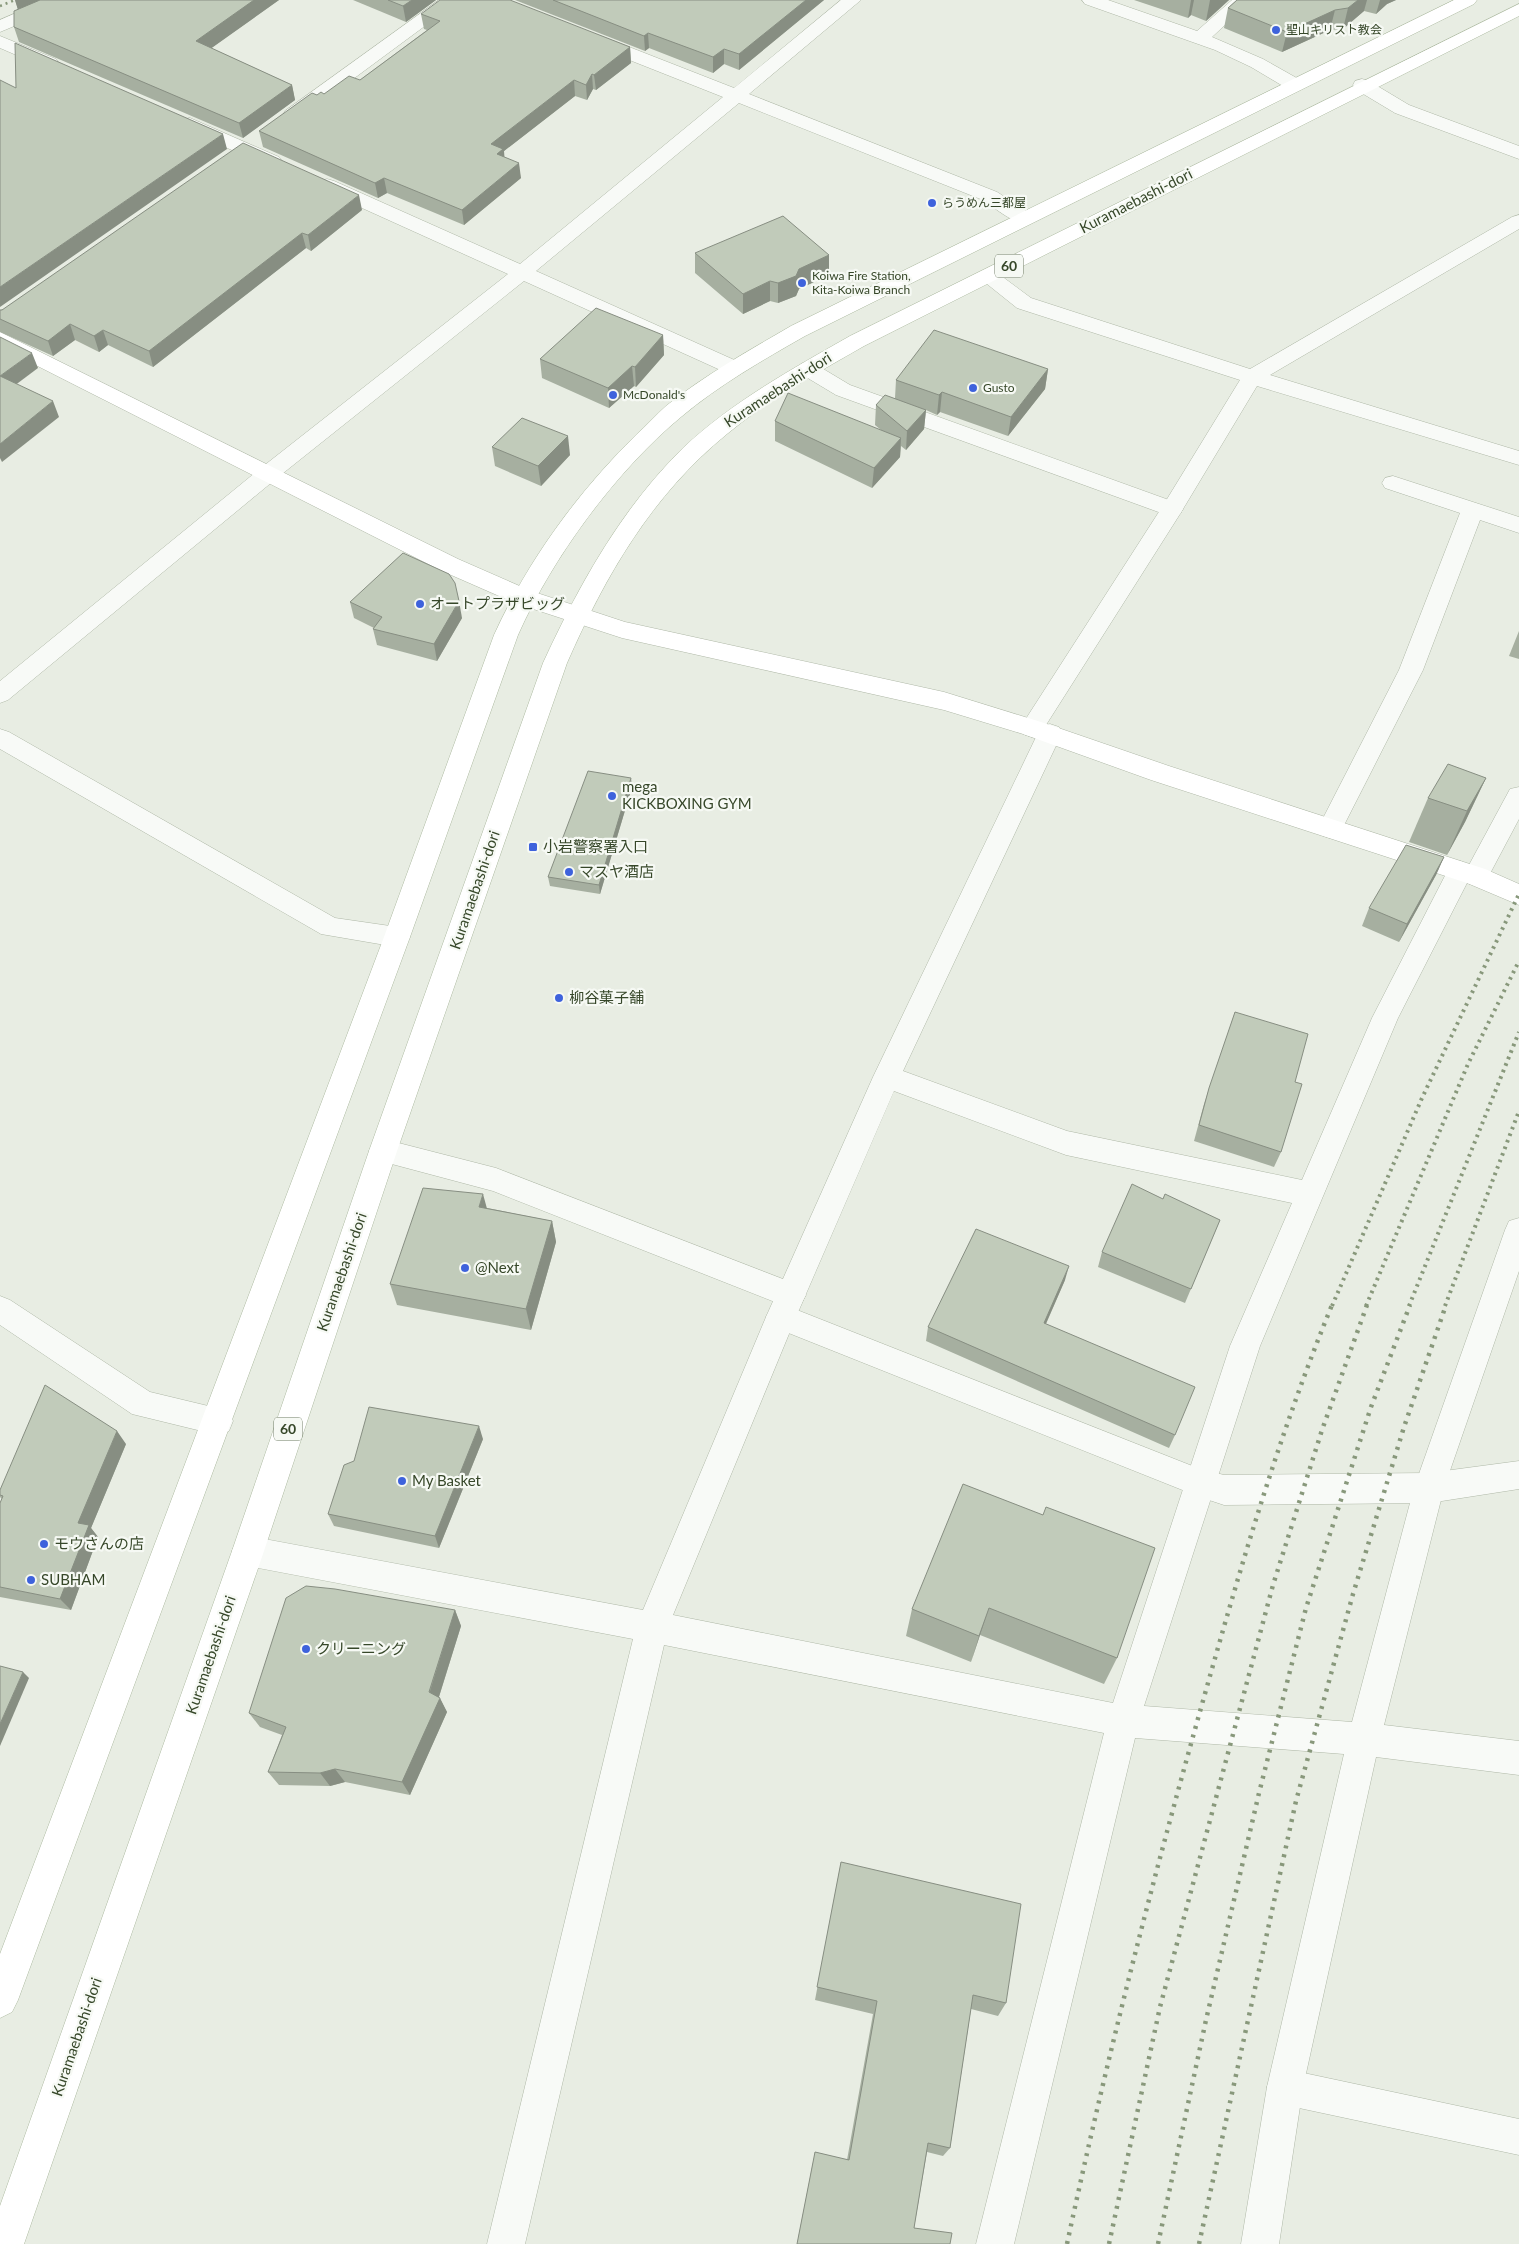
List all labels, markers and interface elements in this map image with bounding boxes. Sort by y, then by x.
place label: 聖山キリスト教会 [1286,22,1382,37]
marker: 聖山キリスト教会 [1270,24,1282,36]
street label: Kuramaebashi-dori [1076,164,1195,236]
place label: らうめん三都屋 [942,195,1026,210]
marker: らうめん三都屋 [926,197,938,209]
road number: 60 [995,255,1023,278]
place label: Koiwa Fire Station, Kita-Koiwa Branch [812,268,911,297]
marker: Koiwa Fire Station, Kita-Koiwa Branch [796,277,808,289]
street label: Kuramaebashi-dori [720,348,834,431]
place label: Gusto [983,380,1015,395]
marker: Gusto [967,382,979,394]
place label: McDonald's [623,387,685,402]
marker: McDonald's [607,389,619,401]
place label: オートプラザビッグ [430,594,565,612]
marker: オートプラザビッグ [414,598,426,610]
place label: mega KICKBOXING GYM [622,777,752,812]
marker: mega KICKBOXING GYM [606,790,618,802]
street label: Kuramaebashi-dori [445,828,503,951]
place label: 小岩警察署入口 [543,837,648,855]
marker: 小岩警察署入口 [527,841,539,853]
place label: マスヤ酒店 [579,862,654,880]
marker: マスヤ酒店 [563,866,575,878]
place label: 柳谷菓子舗 [569,988,644,1006]
marker: 柳谷菓子舗 [553,992,565,1004]
street label: Kuramaebashi-dori [312,1210,370,1333]
place label: @Next [475,1258,520,1276]
marker: @Next [459,1262,471,1274]
road number: 60 [274,1418,302,1440]
place label: My Basket [412,1471,482,1489]
marker: My Basket [396,1475,408,1487]
place label: モウさんの店 [54,1534,144,1552]
marker: モウさんの店 [38,1538,50,1550]
place label: SUBHAM [41,1570,105,1588]
marker: SUBHAM [25,1574,37,1586]
street label: Kuramaebashi-dori [181,1593,239,1716]
place label: クリーニング [316,1639,406,1657]
marker: クリーニング [300,1643,312,1655]
street label: Kuramaebashi-dori [47,1975,105,2098]

